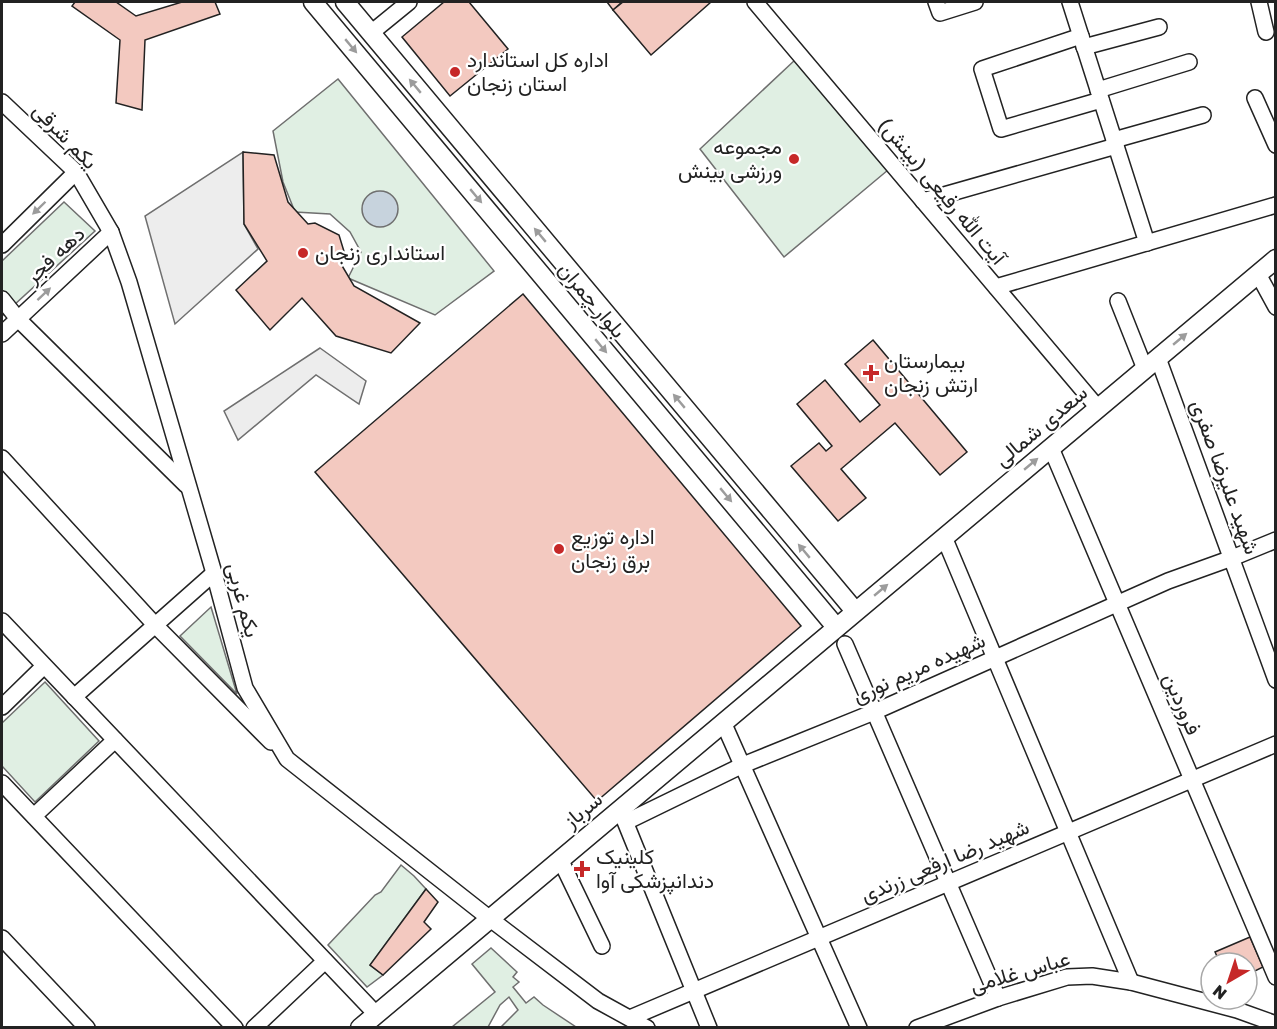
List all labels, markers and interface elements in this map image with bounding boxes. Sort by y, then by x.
one-way arrow [344,38,357,53]
place label: اداره کل استاندارد استان زنجان [467,46,609,97]
marker: اداره کل استاندارد استان زنجان [448,65,462,79]
one-way arrow [409,78,422,94]
street label: یکم شرقی [26,97,104,175]
street label: آیت الله رفیعی (بینش) [873,111,1013,272]
place label: مجموعه ورزشی بینش [678,133,782,184]
marker: مجموعه ورزشی بینش [787,152,801,166]
one-way arrow [469,188,482,203]
one-way arrow [32,201,46,215]
street label: دهه فجر [18,220,90,290]
one-way arrow [534,227,547,243]
place label: استانداری زنجان [315,239,445,266]
marker: استانداری زنجان [296,246,310,260]
street label: بلوار چمران [552,256,632,344]
one-way arrow [37,287,52,301]
one-way arrow [1172,333,1188,346]
one-way arrow [594,338,607,353]
place label: بیمارستان ارتش زنجان [884,347,978,398]
marker: بیمارستان ارتش زنجان [862,364,880,382]
street label: سعدی شمالی [988,379,1092,472]
one-way arrow [673,394,686,409]
street label: شهید علیرضا صفری [1185,396,1266,558]
one-way arrow [1023,458,1039,471]
one-way arrow [719,487,732,502]
place label: اداره توزیع برق زنجان [571,523,655,574]
marker: اداره توزیع برق زنجان [552,542,566,556]
one-way arrow [798,544,811,559]
street label: یکم غربی [220,560,266,640]
one-way arrow [873,583,889,596]
street label: شهیده مریم نوری [848,626,990,710]
street label: فروردین [1157,669,1208,739]
street label: سرباز [557,785,608,834]
street label: شهید رضا ارفعی زرندی [856,813,1033,908]
place label: کلینیک دندانپزشکی آوا [596,843,714,895]
marker: کلینیک دندانپزشکی آوا [573,860,591,878]
street label: عباس غلامی [967,944,1073,998]
north arrow [1199,951,1259,1011]
text: N [1209,981,1231,1004]

